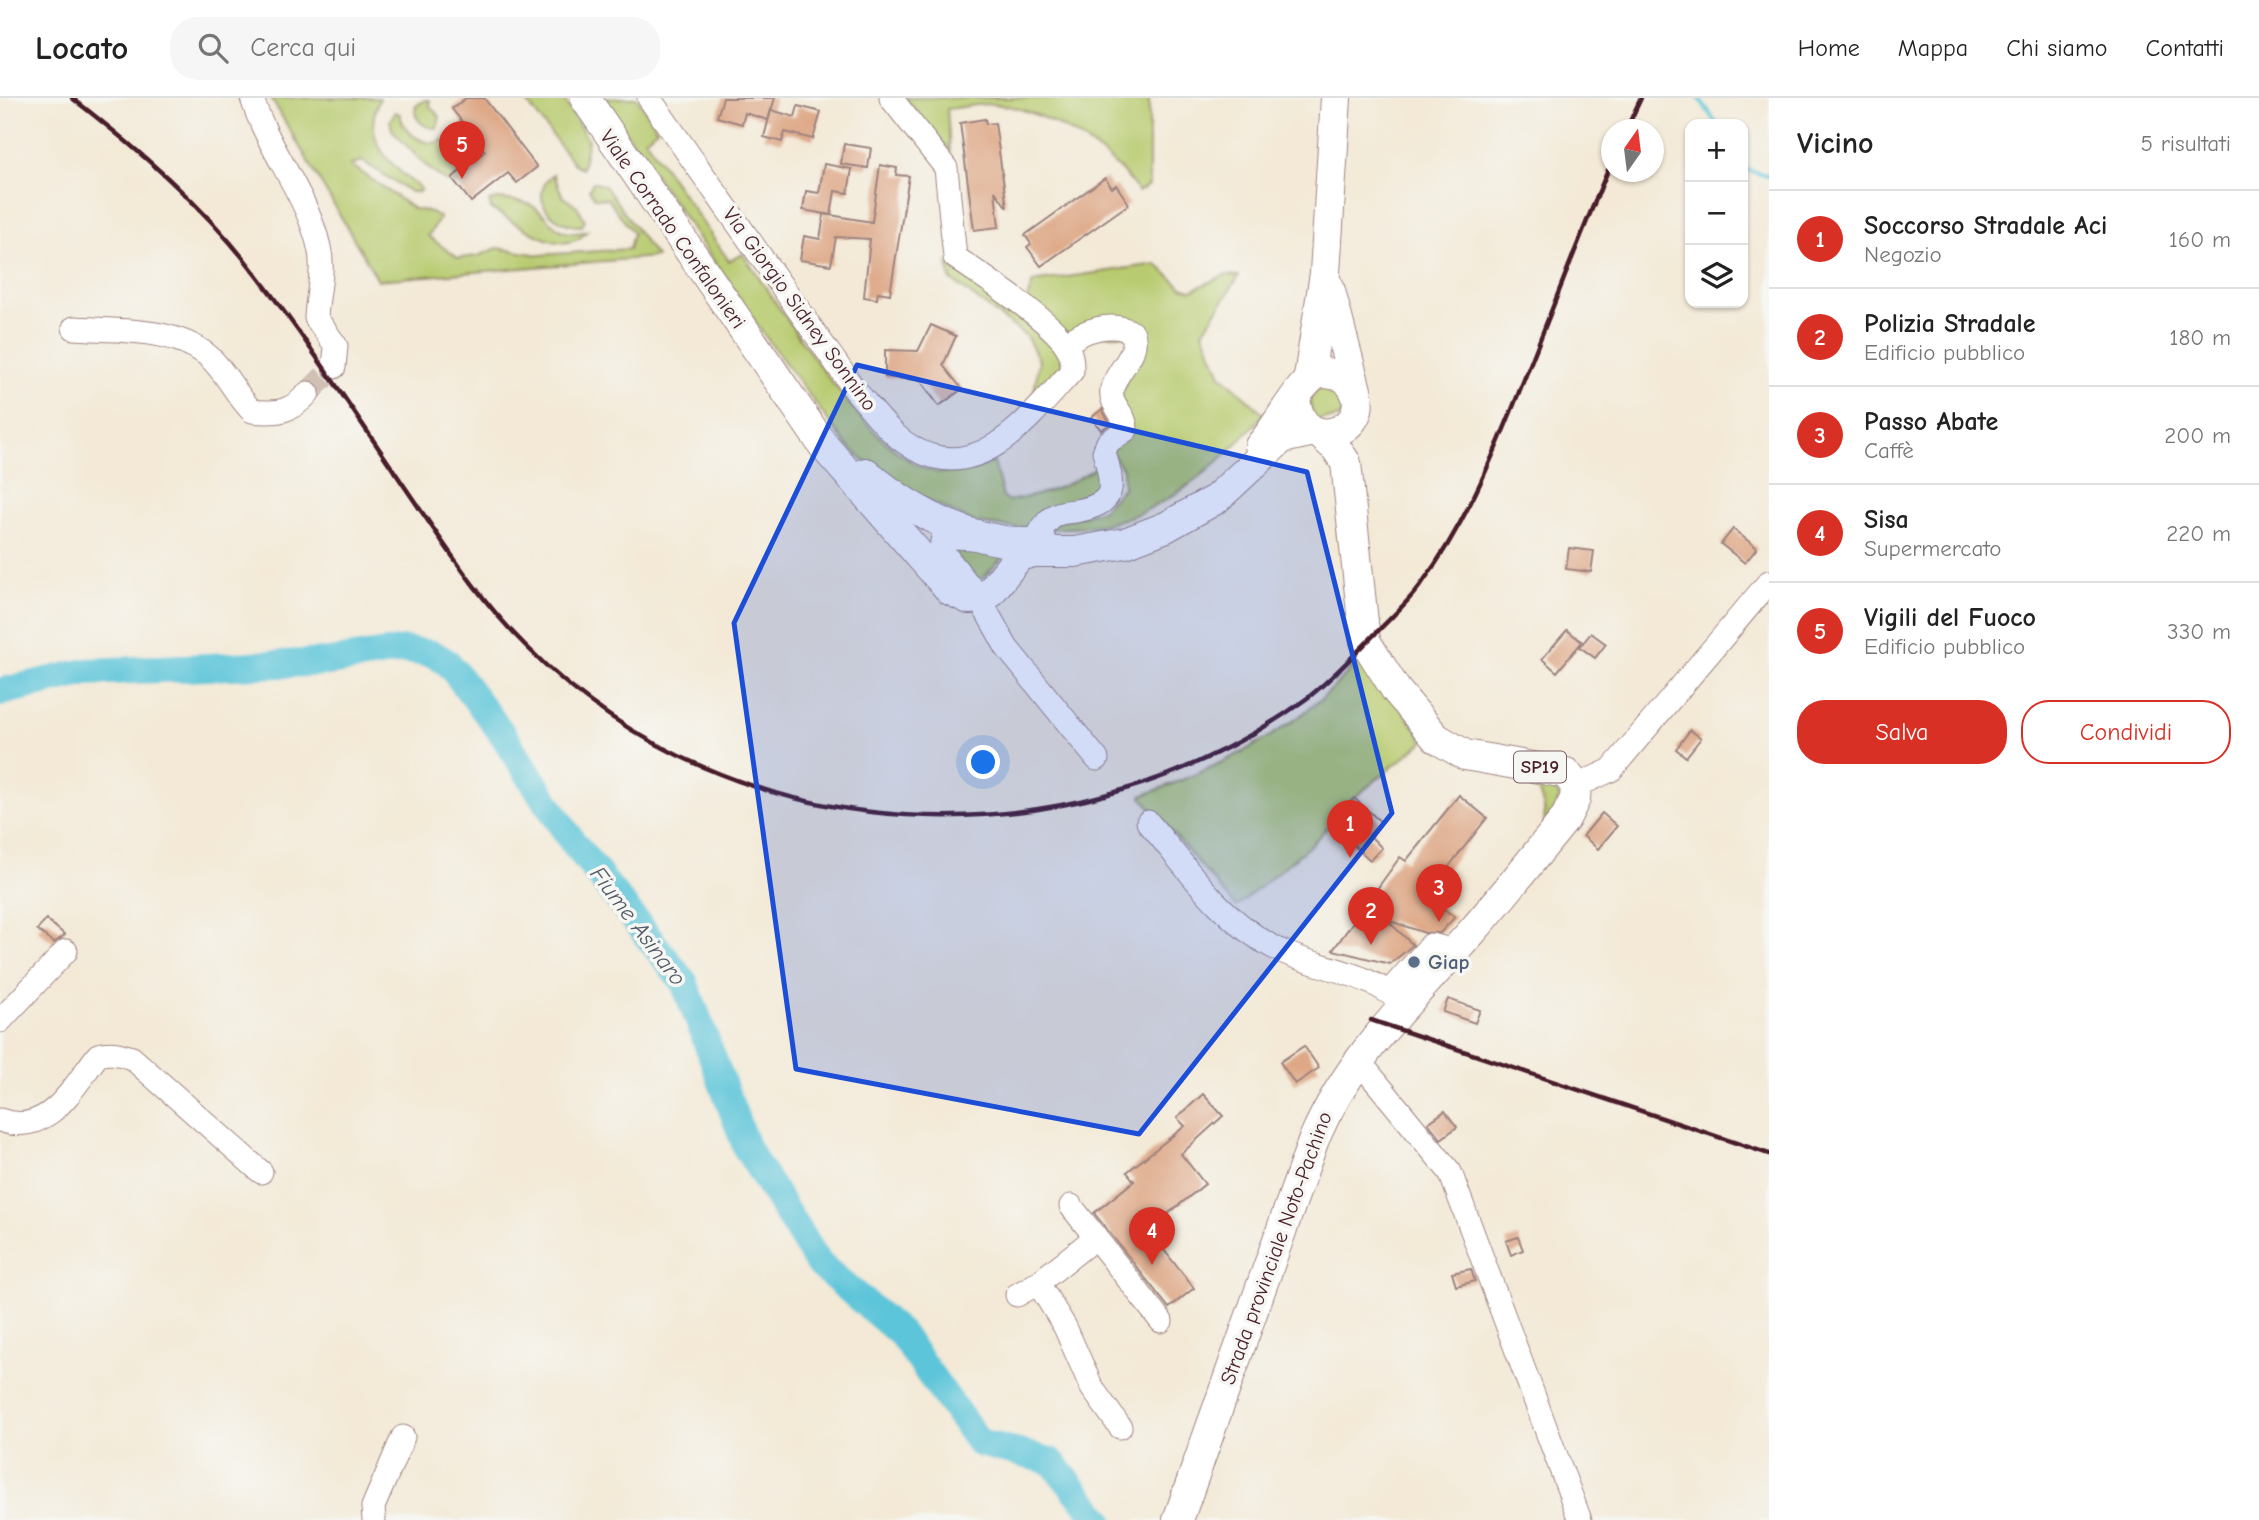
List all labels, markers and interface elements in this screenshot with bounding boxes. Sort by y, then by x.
search box [170,17,660,80]
text: Locato [35,29,128,67]
icon: search [194,29,232,67]
text: Cerca qui [250,33,356,63]
text: Home [1798,34,1860,62]
text: Mappa [1898,34,1968,62]
text: Chi siamo [2006,34,2108,62]
text: Contatti [2146,34,2224,62]
north arrow [1601,119,1664,182]
map controls [1685,119,1748,308]
button: + [1685,119,1748,182]
pin: 5 [439,121,485,179]
street label: Viale Corrado Confalonieri [595,125,751,333]
text: Vicino [1797,126,1874,161]
text: 5 risultati [2141,130,2231,157]
button: − [1685,182,1748,245]
street label: Via Giorgio Sidney Sonnino [718,202,882,416]
text: Soccorso Stradale Aci [1864,211,2107,241]
text: 1 [1815,226,1825,253]
text: 160 m [2169,226,2231,253]
text: Negozio [1864,241,1942,268]
button: layers [1685,245,1748,308]
text: Polizia Stradale [1864,309,2036,339]
text: 2 [1814,324,1826,351]
text: 180 m [2169,324,2231,351]
text: Edificio pubblico [1864,339,2025,366]
text: Passo Abate [1864,407,1998,437]
text: 3 [1814,422,1826,449]
text: 200 m [2164,422,2231,449]
text: Caffè [1864,437,1914,464]
text: Sisa [1864,505,1909,535]
text: 4 [1815,520,1825,547]
text: 220 m [2166,520,2231,547]
text: Supermercato [1864,535,2001,562]
text: Vigili del Fuoco [1864,603,2036,633]
text: 5 [1814,618,1826,645]
text: 330 m [2167,618,2231,645]
text: Edificio pubblico [1864,633,2025,660]
button: Salva [1797,700,2007,764]
button: Condividi [2021,700,2231,764]
your location [966,745,1000,779]
road number: SP19 [1514,752,1566,782]
pin: 1 [1327,800,1373,858]
water label: Fiume Asinaro [584,861,692,991]
pin: 3 [1416,864,1462,922]
pin: 2 [1348,887,1394,945]
place label: Giap [1428,950,1470,974]
marker: Giap [1406,954,1422,970]
street label: Strada provinciale Noto-Pachino [1215,1108,1337,1388]
pin: 4 [1129,1207,1175,1265]

